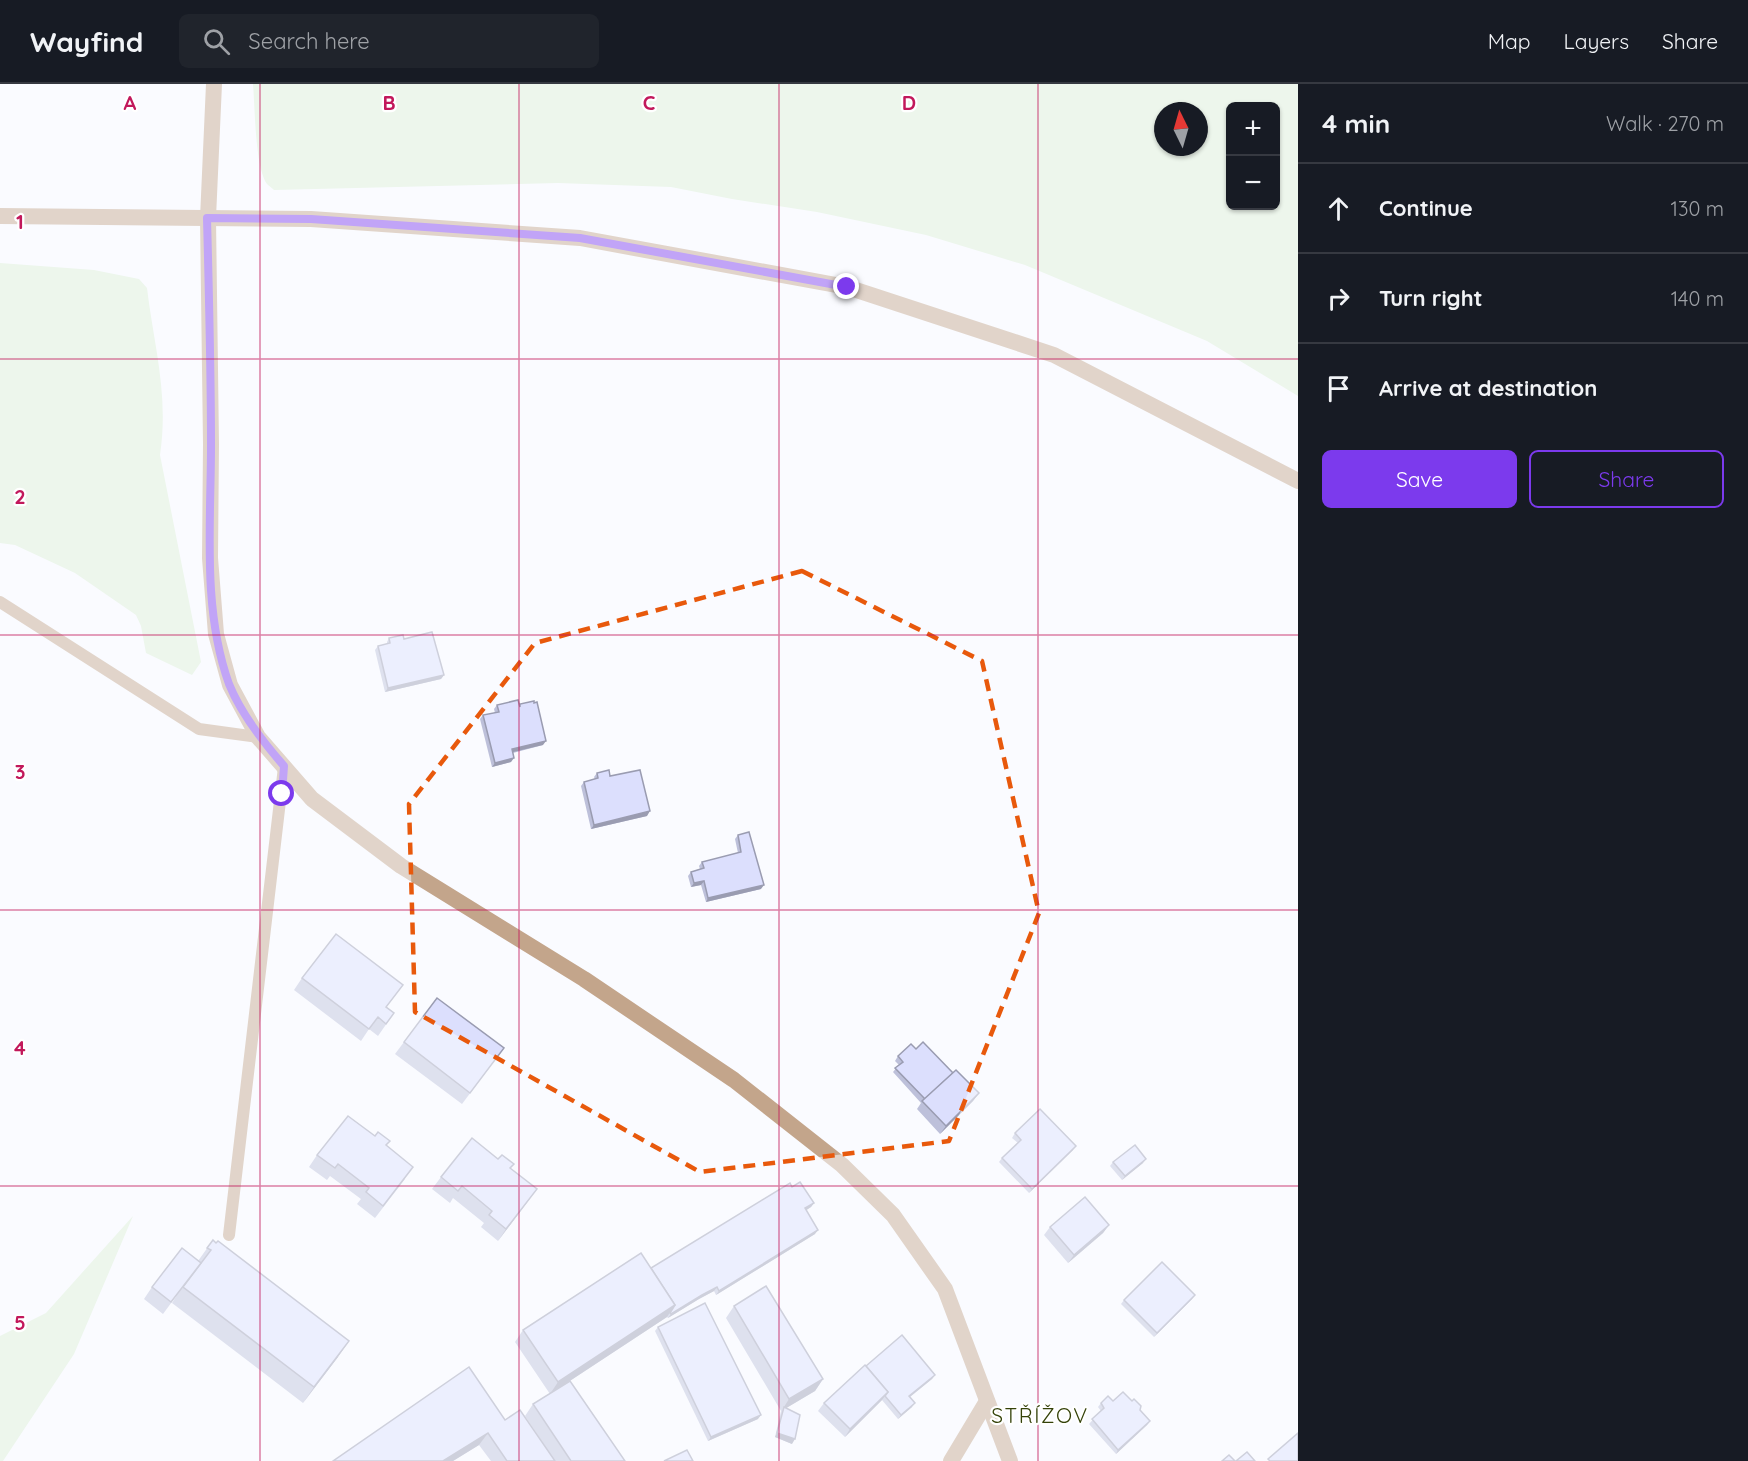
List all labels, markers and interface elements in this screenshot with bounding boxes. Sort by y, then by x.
search box [179,14,599,68]
text: Wayfind [30,24,143,59]
icon: search [200,25,233,58]
text: Search here [248,27,370,55]
text: Map [1488,28,1531,54]
text: Layers [1564,28,1629,54]
text: Share [1662,28,1718,54]
text: A [124,90,137,115]
text: B [382,90,396,115]
text: C [643,90,656,115]
text: D [902,90,916,115]
north arrow [1154,102,1208,156]
map controls [1226,102,1280,210]
button: + [1226,102,1280,156]
text: 4 min [1322,107,1390,140]
text: Walk · 270 m [1606,111,1724,136]
button: − [1226,156,1280,210]
icon: ahead [1322,192,1355,225]
text: Continue [1379,194,1473,222]
text: 130 m [1671,196,1724,221]
text: 1 [16,209,24,234]
route end [833,273,859,299]
icon: right [1322,282,1355,315]
text: Turn right [1379,284,1483,312]
text: 140 m [1671,286,1724,311]
icon: arrive [1322,372,1355,405]
text: Arrive at destination [1379,374,1597,402]
button: Save [1322,450,1517,508]
button: Share [1529,450,1724,508]
text: 2 [14,484,26,509]
text: 3 [15,759,25,784]
route start [268,780,294,806]
text: 4 [14,1035,26,1060]
text: 5 [14,1310,26,1335]
district label: STŘÍŽOV [991,1402,1089,1428]

